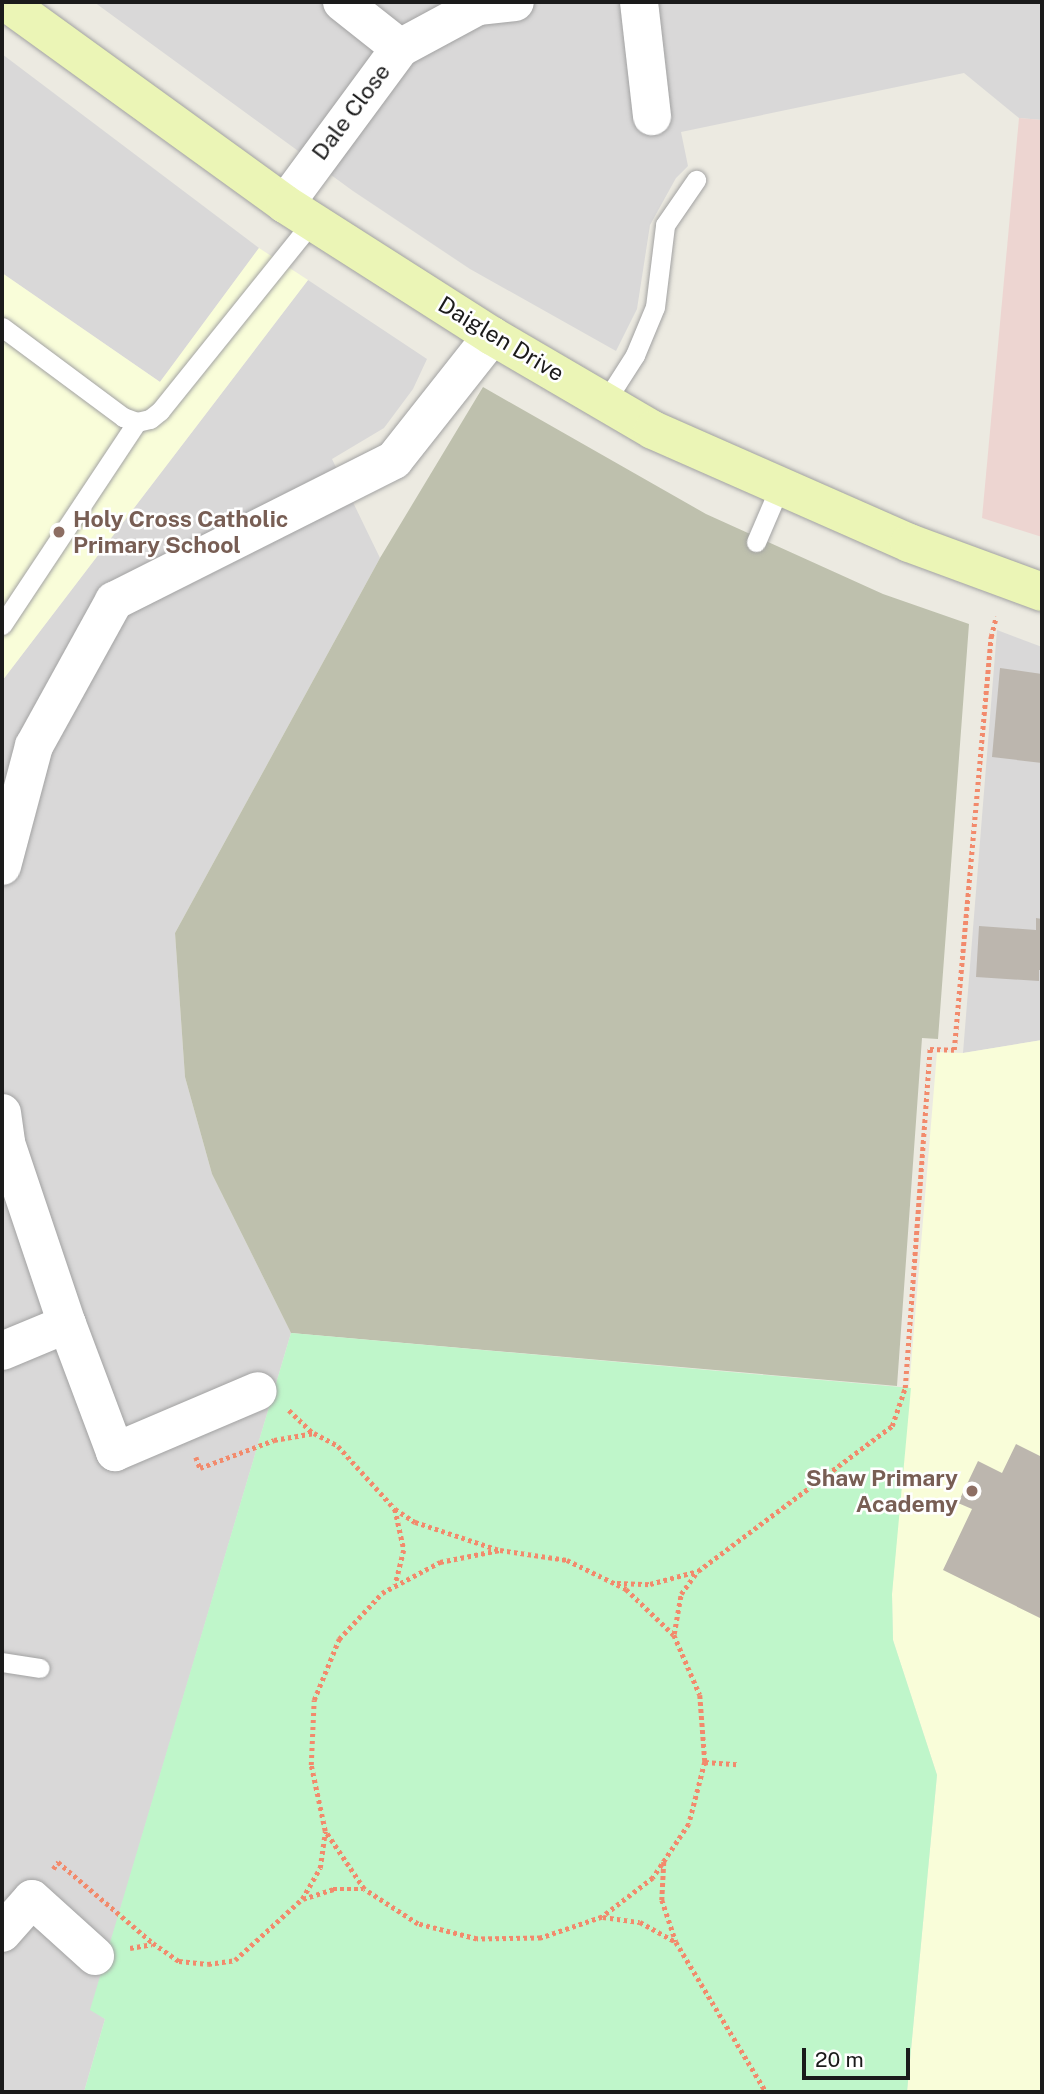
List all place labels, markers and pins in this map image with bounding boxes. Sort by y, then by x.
place label: Holy Cross Catholic Primary School [73,505,289,559]
marker: Holy Cross Catholic Primary School [51,524,67,540]
place label: Shaw Primary Academy [806,1464,958,1518]
marker: Shaw Primary Academy [964,1483,980,1499]

